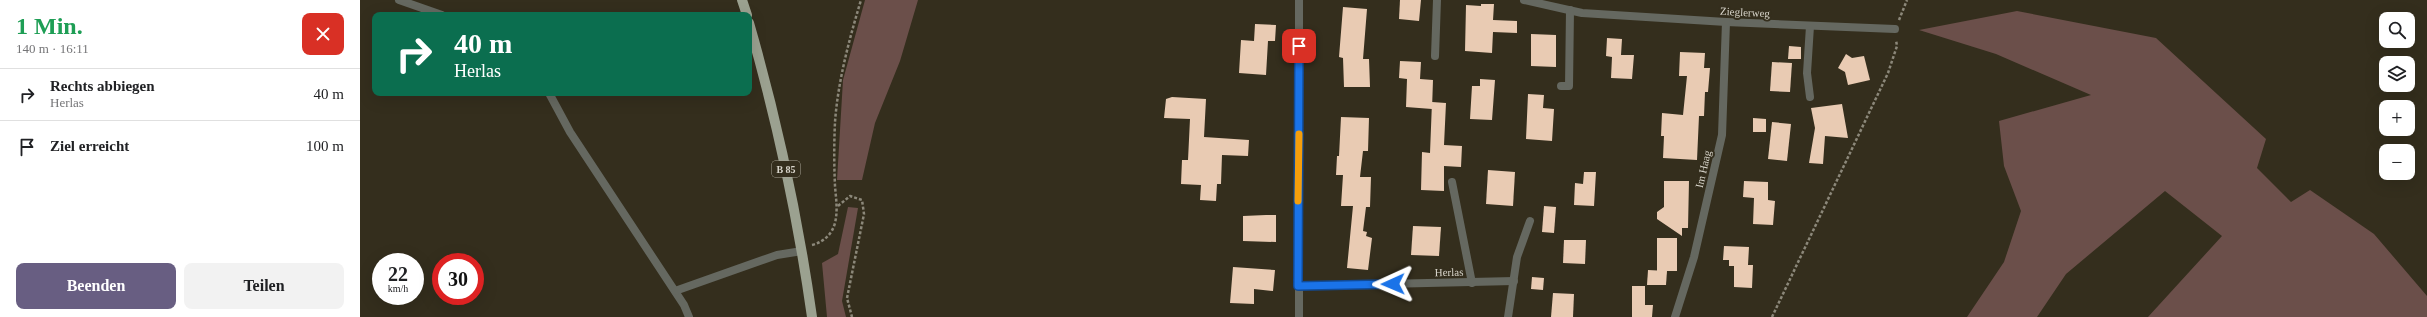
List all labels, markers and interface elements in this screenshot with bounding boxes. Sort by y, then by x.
street label: Zieglerweg [1720,5,1771,19]
map controls [2379,12,2415,180]
button: search [2379,12,2415,48]
text: 1 Min. [16,13,83,39]
button: close [302,13,344,55]
icon: right [388,28,440,80]
text: 40 m [454,28,512,59]
pin [1282,29,1316,63]
icon: arrive [1288,35,1310,57]
text: 140 m · 16:11 [16,41,89,56]
button: layers [2379,56,2415,92]
text: Herlas [454,61,501,81]
text: Rechts abbiegen [50,78,155,94]
icon: right [16,84,38,106]
text: 40 m [314,86,344,102]
text: Herlas [50,95,84,110]
button: + [2379,100,2415,136]
icon: arrive [16,136,38,158]
text: Ziel erreicht [50,138,129,154]
text: 100 m [306,138,344,154]
button: − [2379,144,2415,180]
street label: Im Haag [1693,149,1713,189]
road number: B 85 [772,161,800,177]
speed limit sign: 30 [432,253,484,305]
button: Beenden [16,263,176,309]
button: Teilen [184,263,344,309]
text: 22 [388,263,408,285]
position arrow [1372,263,1414,305]
street label: Herlas [1435,266,1463,278]
text: km/h [388,283,408,294]

